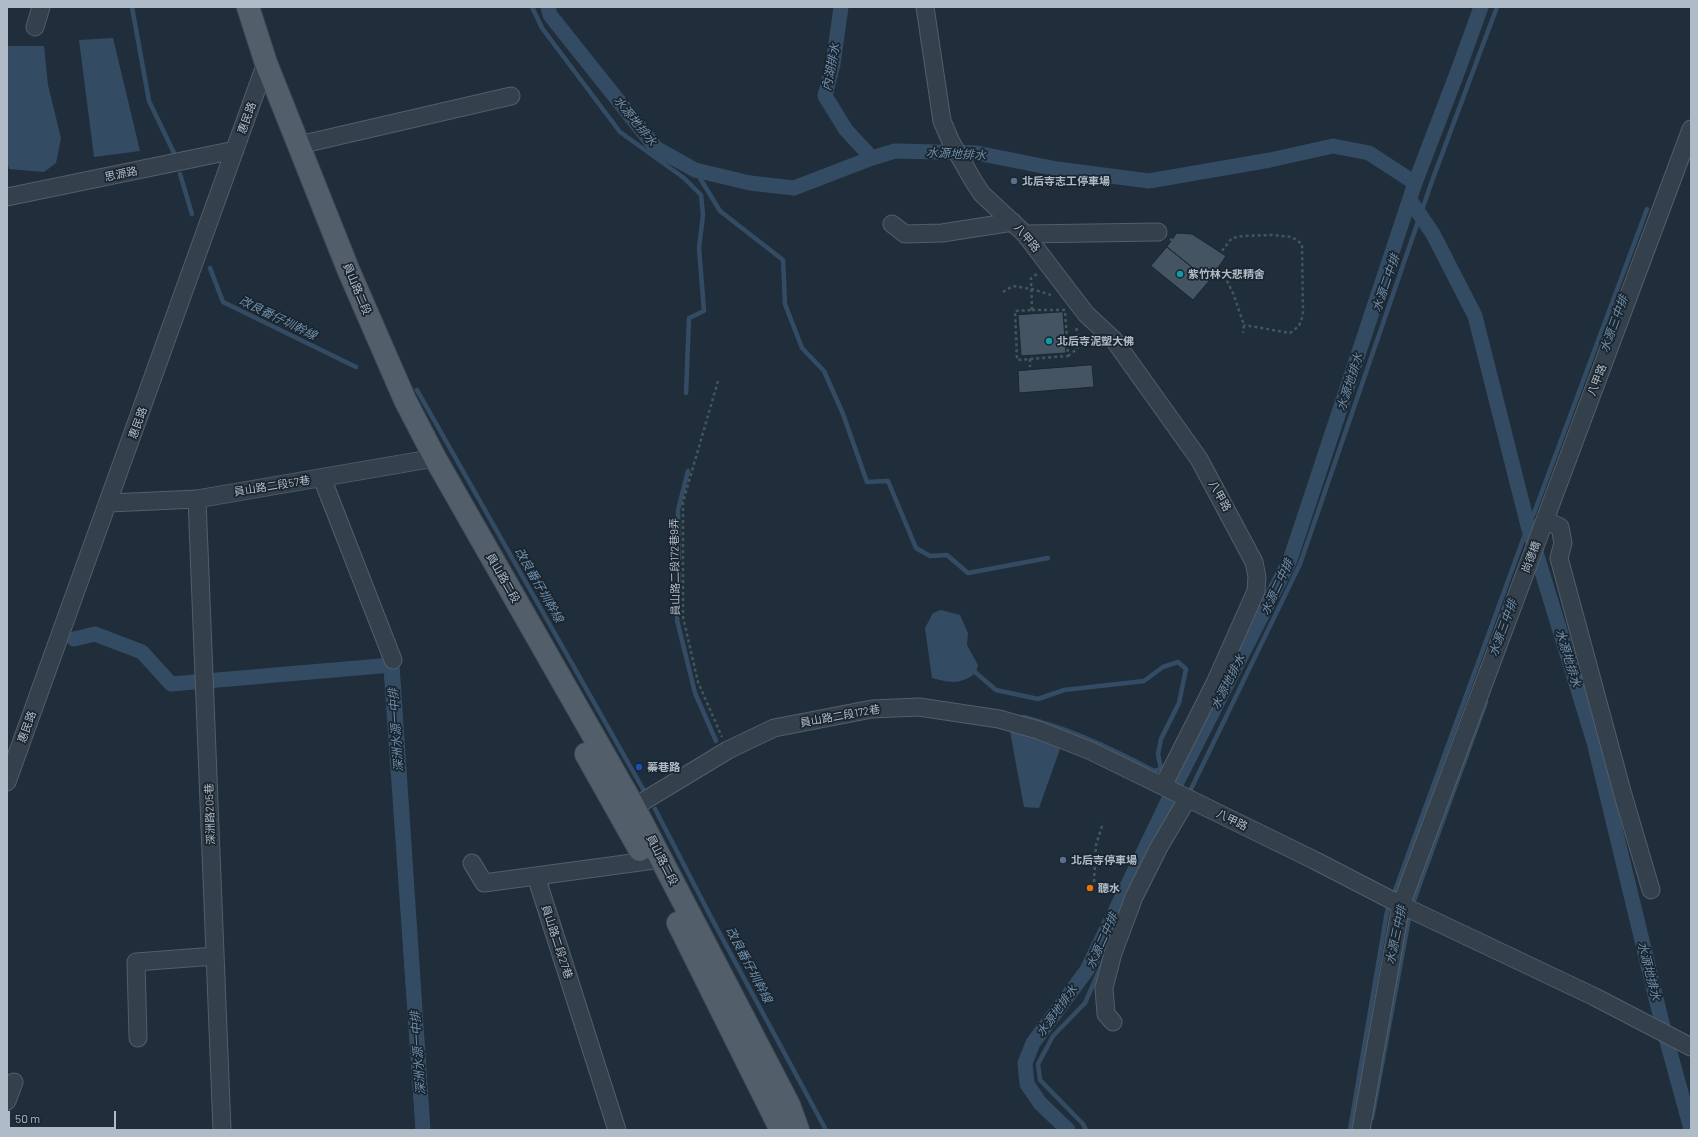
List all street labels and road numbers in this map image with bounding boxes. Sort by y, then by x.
street label: 惠民路 [235,100,259,136]
street label: 思源路 [103,164,139,184]
street label: 八甲路 [1011,221,1043,255]
street label: 員山路二段 [340,261,374,317]
street label: 八甲路 [1585,362,1609,398]
street label: 惠民路 [126,405,150,441]
street label: 員山路二段57巷 [233,473,311,499]
street label: 八甲路 [1206,478,1234,514]
street label: 員山路二段172巷9弄 [668,518,682,616]
street label: 尚德橋 [1519,539,1543,575]
street label: 員山路二段 [484,551,522,605]
street label: 員山路二段172巷 [799,702,881,730]
street label: 惠民路 [15,709,39,745]
street label: 深洲路205巷 [202,783,218,845]
street label: 八甲路 [1214,807,1250,833]
street label: 員山路二段 [644,833,680,887]
street label: 員山路二段27巷 [539,903,575,981]

